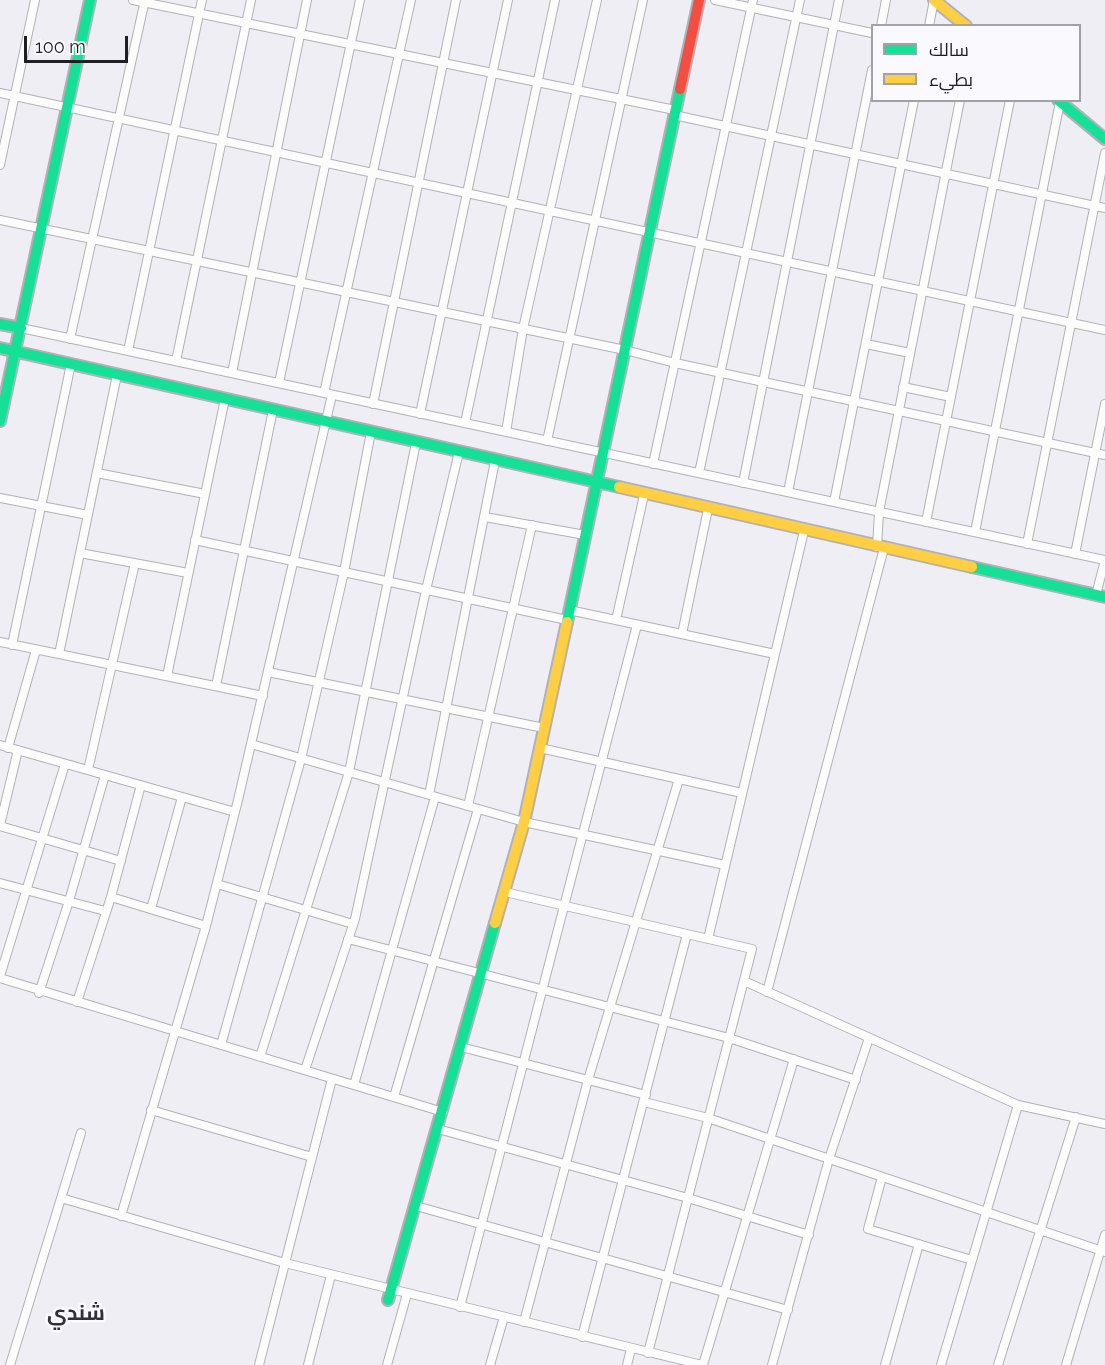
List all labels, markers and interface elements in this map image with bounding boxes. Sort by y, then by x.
scale bar [27,24,130,62]
legend [871,24,1081,102]
text: 100 m [35,36,86,57]
text: سالك [929,39,969,60]
text: بطيء [929,69,973,90]
district label: شندي [47,1301,105,1327]

